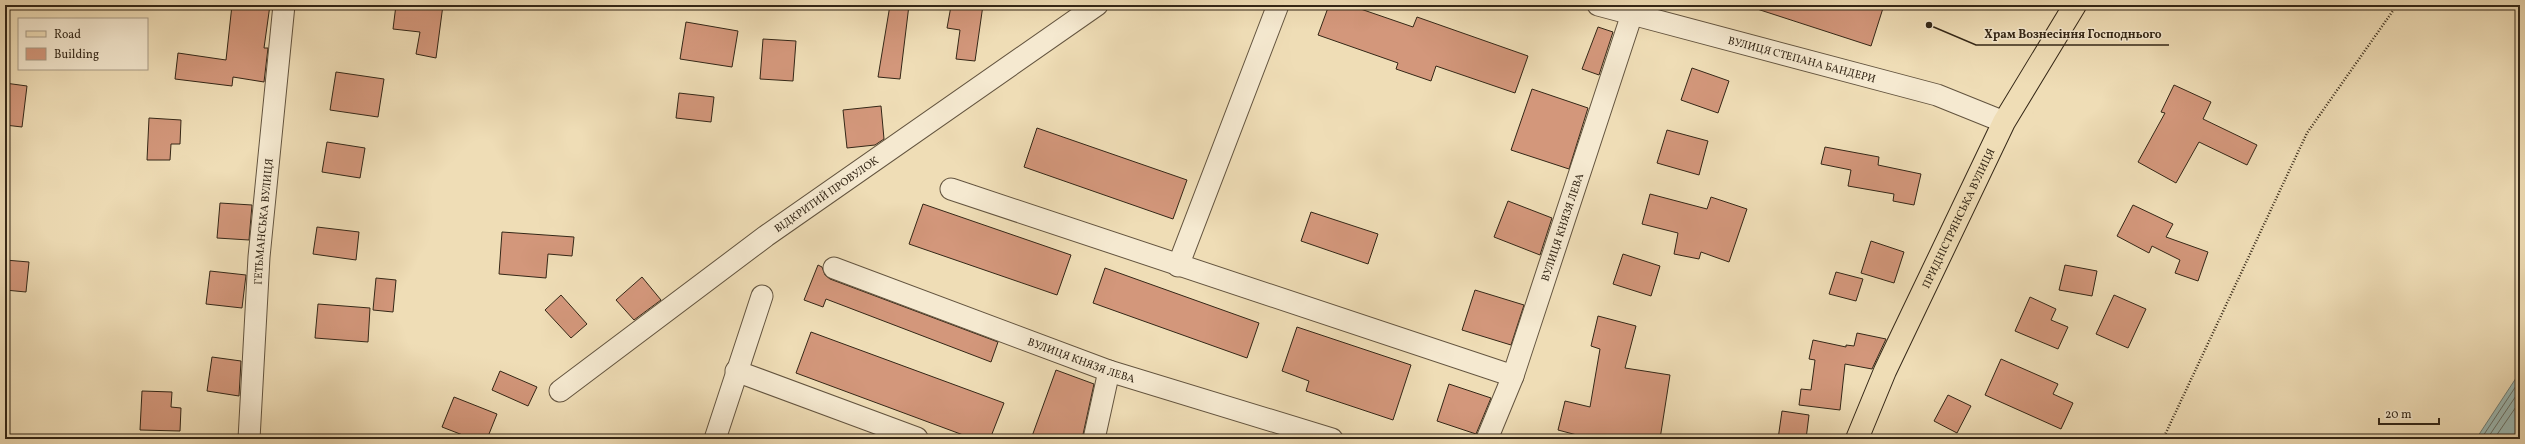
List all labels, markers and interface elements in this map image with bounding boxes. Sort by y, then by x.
legend [18,18,148,70]
callout: Храм Вознесіння Господнього [1976,21,2169,45]
text: Road [54,27,81,43]
text: Храм Вознесіння Господнього [1984,27,2162,43]
street label: ВУЛИЦЯ СТЕПАНА БАНДЕРИ [1726,34,1877,87]
text: Building [54,47,99,63]
street label: ПРИДНІСТРЯНСЬКА ВУЛИЦЯ [1920,146,1999,291]
street label: ВІДКРИТИЙ ПРОВУЛОК [772,153,882,237]
street label: ГЕТЬМАНСЬКА ВУЛИЦЯ [251,158,278,285]
street label: ВУЛИЦЯ КНЯЗЯ ЛЕВА [1539,171,1588,284]
street label: ВУЛИЦЯ КНЯЗЯ ЛЕВА [1025,335,1137,388]
scale bar [2379,400,2439,426]
text: 20 m [2385,407,2412,423]

